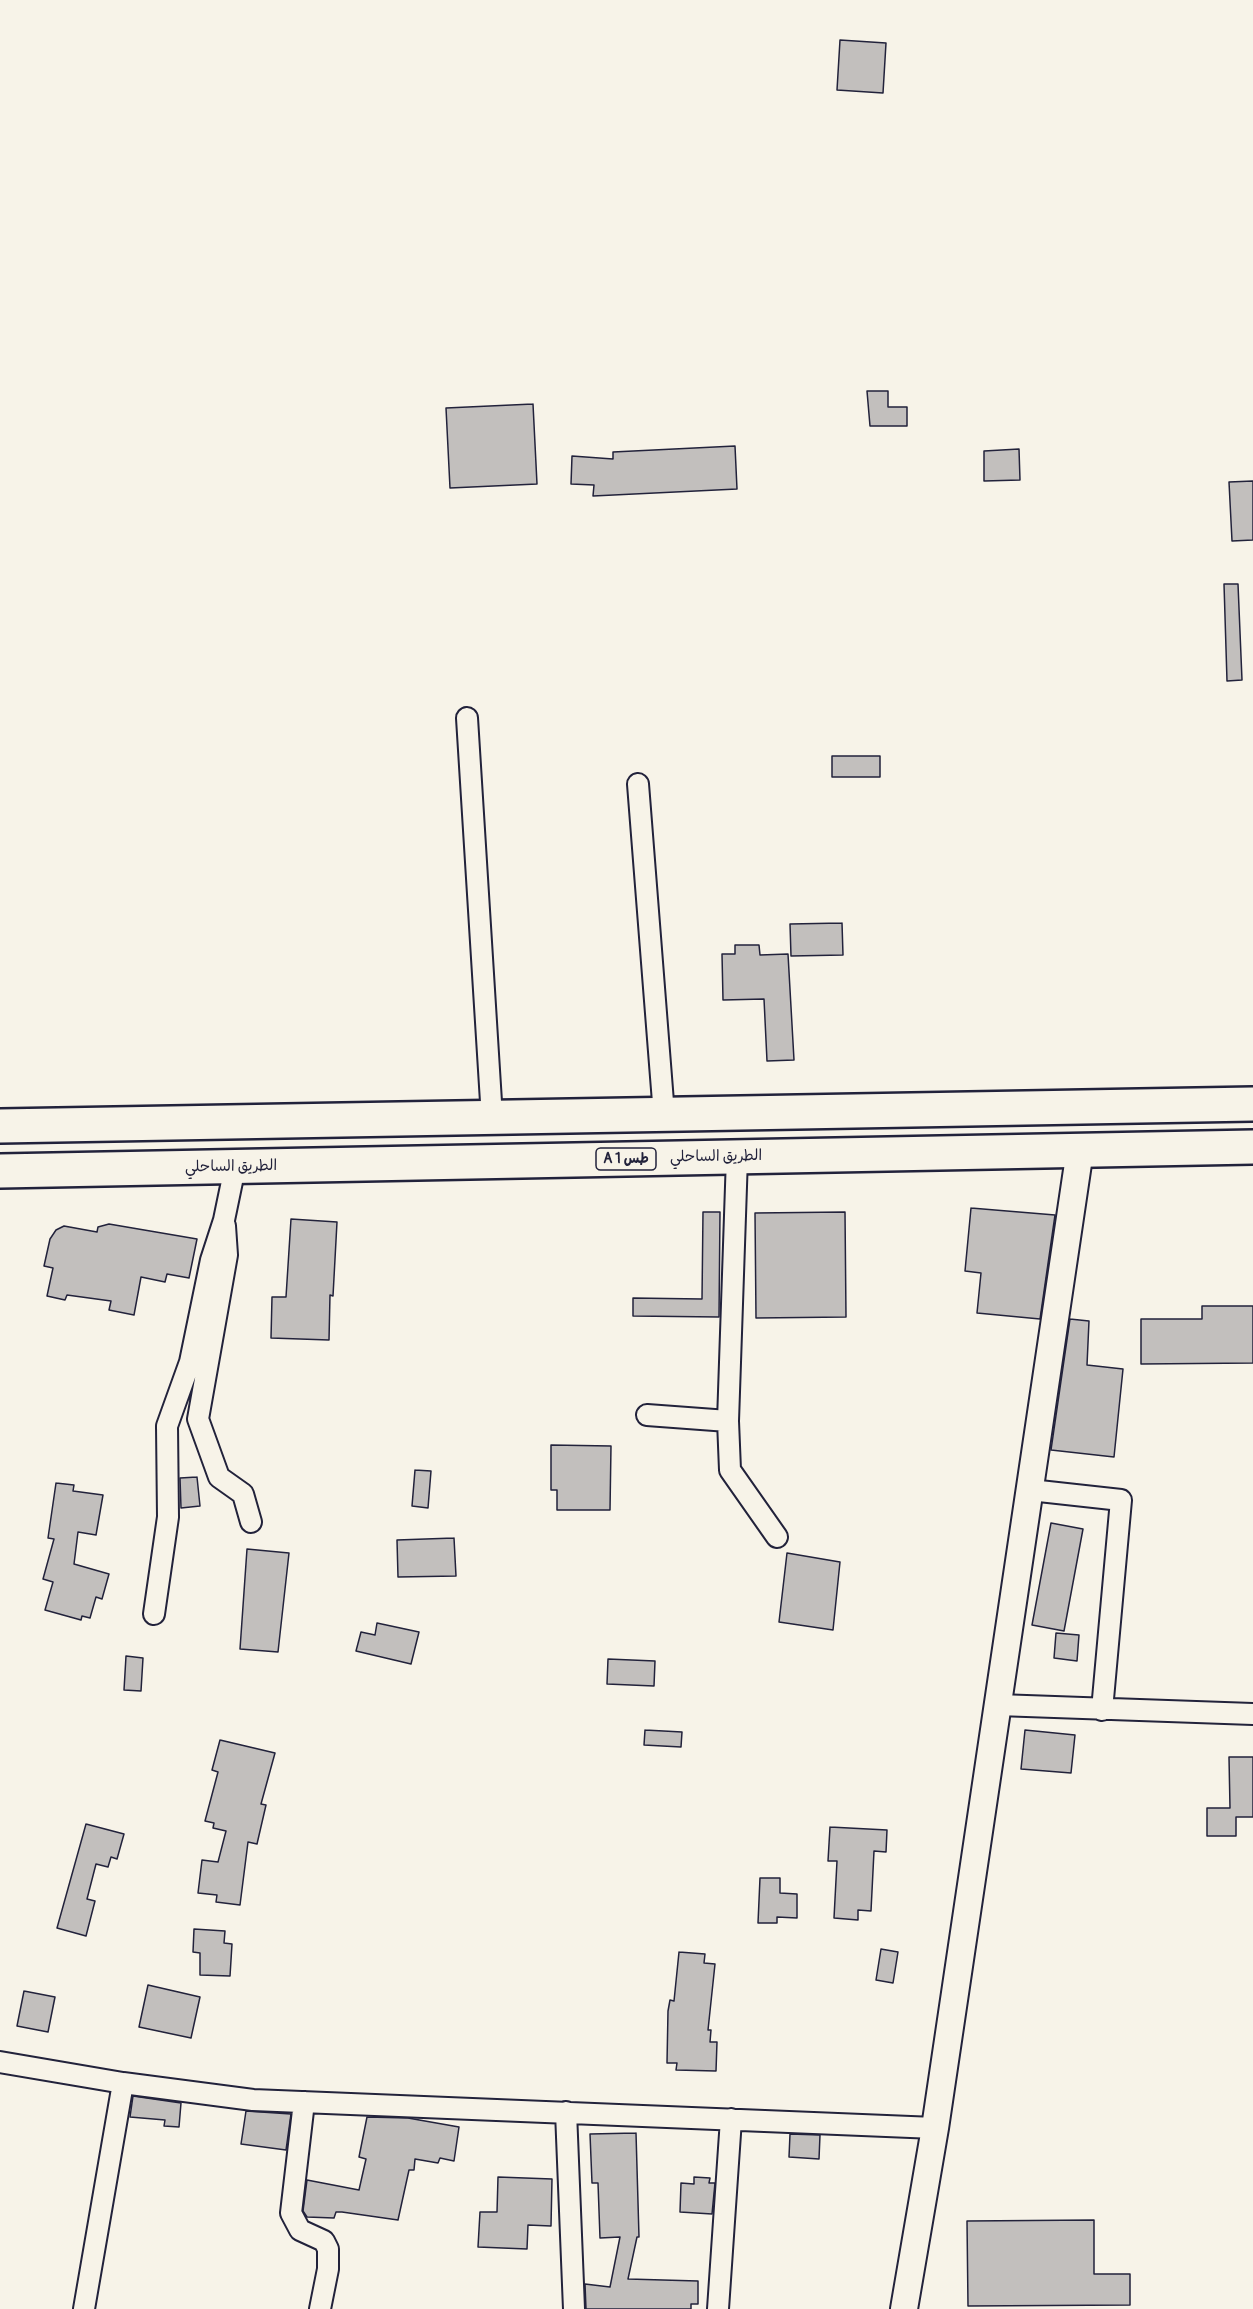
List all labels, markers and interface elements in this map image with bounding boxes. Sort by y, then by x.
street label: الطريق الساحلي [670,1147,762,1167]
road number: A 1 طس [596,1148,656,1170]
street label: الطريق الساحلي [185,1157,277,1177]

